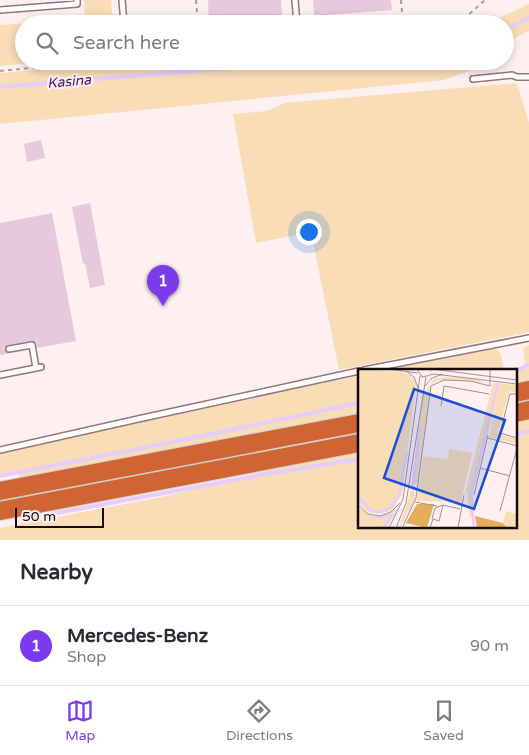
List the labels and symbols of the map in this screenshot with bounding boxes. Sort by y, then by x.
water label: Kasina [46,71,93,92]
your location [296,219,322,245]
pin: 1 [147,265,179,306]
inset map [358,369,516,528]
scale bar [15,505,104,528]

